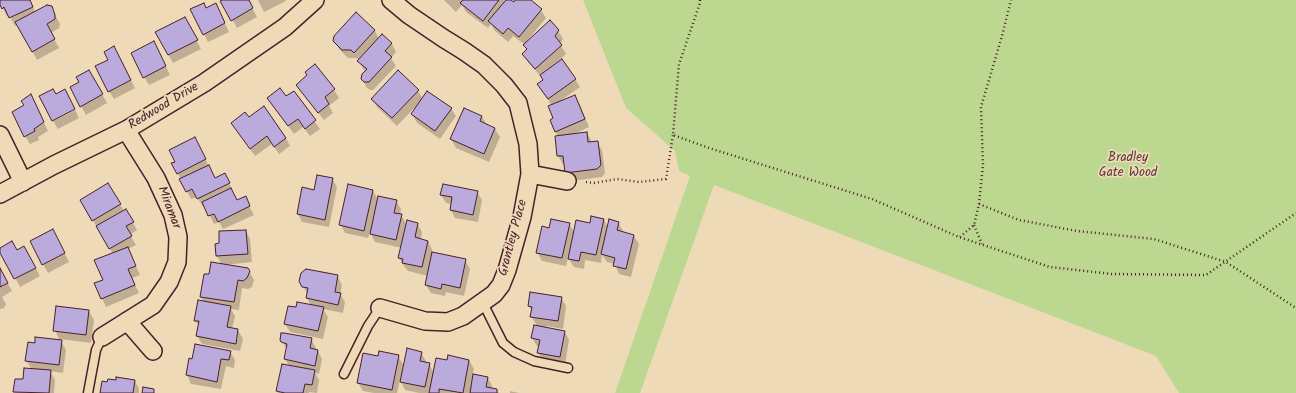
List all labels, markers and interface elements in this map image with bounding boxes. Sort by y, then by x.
street label: Redwood Drive [126,80,202,134]
park label: Bradley Gate Wood [1099,151,1157,182]
street label: Miramar [153,184,183,232]
street label: Grantley Place [496,198,532,278]

